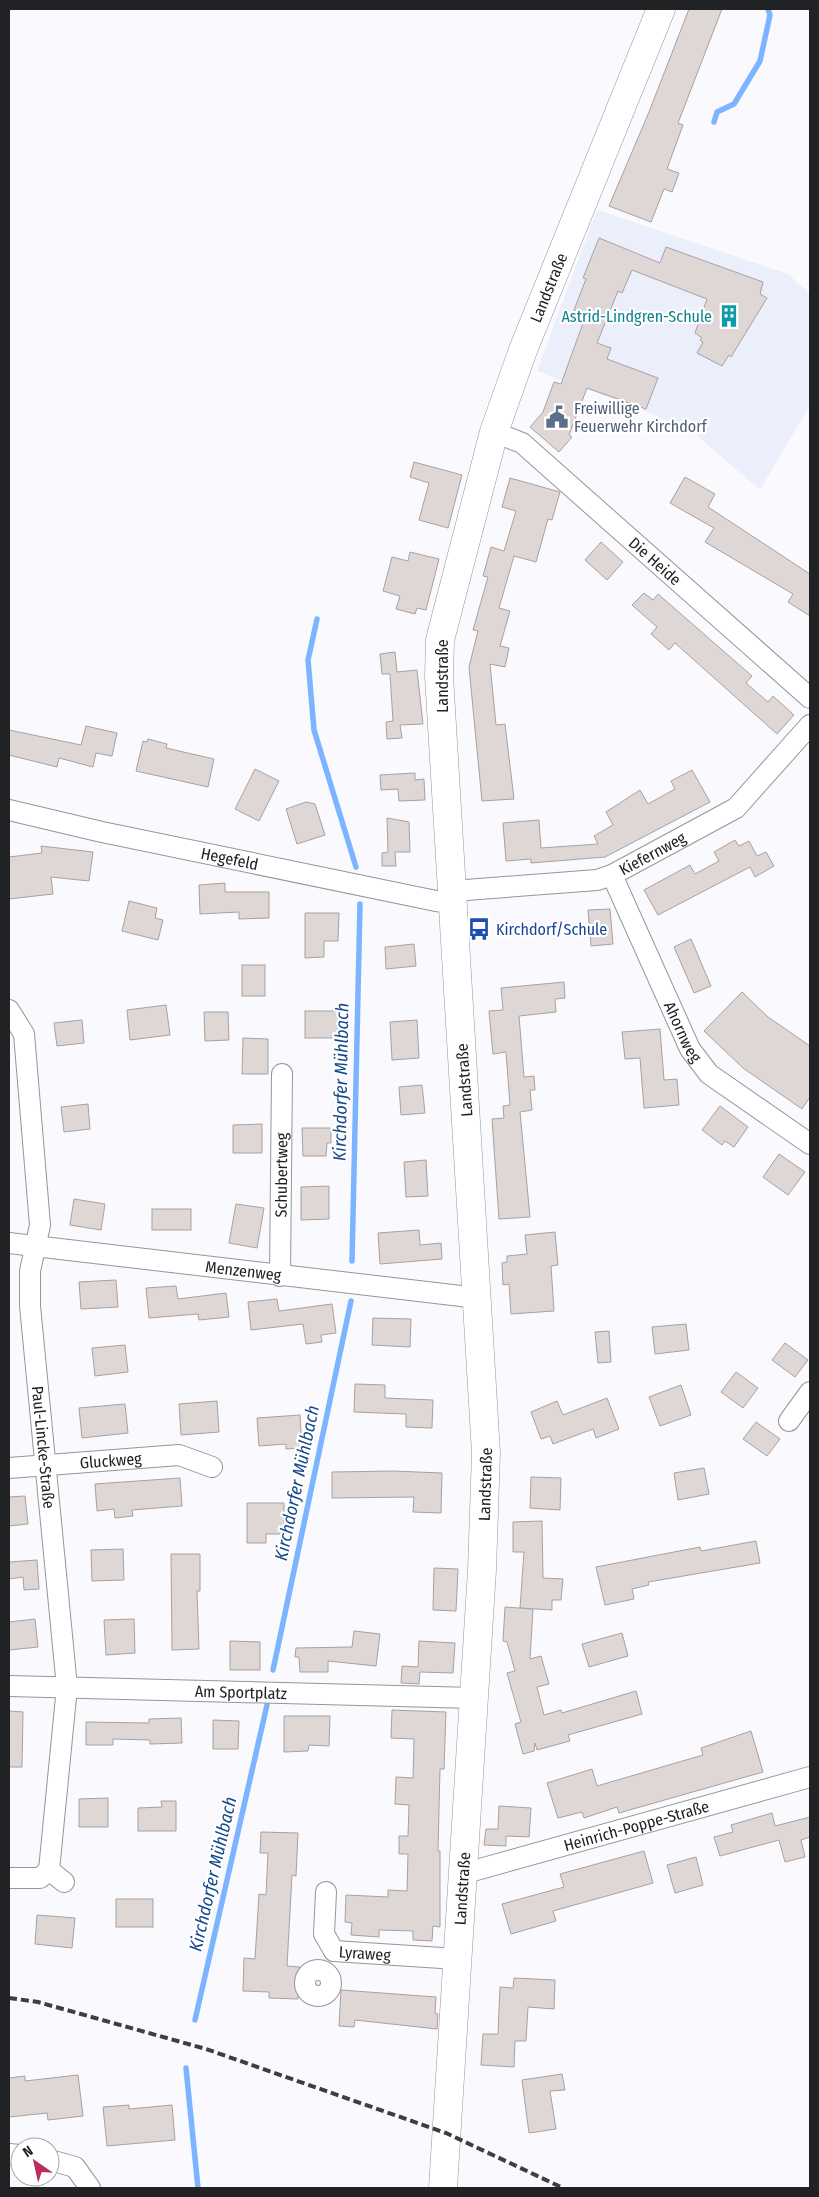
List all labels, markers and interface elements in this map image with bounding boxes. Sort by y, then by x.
street label: Landstraße [526,250,571,325]
building icon: Astrid-Lindgren-Schule [716,303,742,329]
place label: Astrid-Lindgren-Schule [561,307,712,326]
place label: Freiwillige Feuerwehr Kirchdorf [574,399,708,436]
public building icon: Freiwillige Feuerwehr Kirchdorf [544,404,570,430]
street label: Die Heide [625,533,685,589]
street label: Landstraße [433,639,452,713]
street label: Kiefernweg [616,828,690,879]
street label: Hegefeld [199,844,260,874]
bus stop icon: Kirchdorf/Schule [466,916,492,942]
place label: Kirchdorf/Schule [496,920,607,939]
street label: Ahornweg [660,999,706,1067]
water label: Kirchdorfer Mühlbach [329,1003,353,1161]
street label: Landstraße [452,1043,477,1117]
street label: Schubertweg [272,1132,291,1217]
street label: Menzenweg [204,1257,283,1285]
street label: Paul-Lincke-Straße [28,1385,59,1510]
water label: Kirchdorfer Mühlbach [270,1403,324,1563]
street label: Landstraße [475,1447,496,1521]
street label: Gluckweg [79,1449,143,1473]
street label: Am Sportplatz [195,1682,287,1703]
water label: Kirchdorfer Mühlbach [184,1794,242,1954]
street label: Heinrich-Poppe-Straße [562,1797,711,1855]
street label: Landstraße [451,1851,474,1926]
street label: Lyraweg [338,1942,392,1965]
north arrow [10,2137,60,2187]
text: N [20,2142,36,2161]

